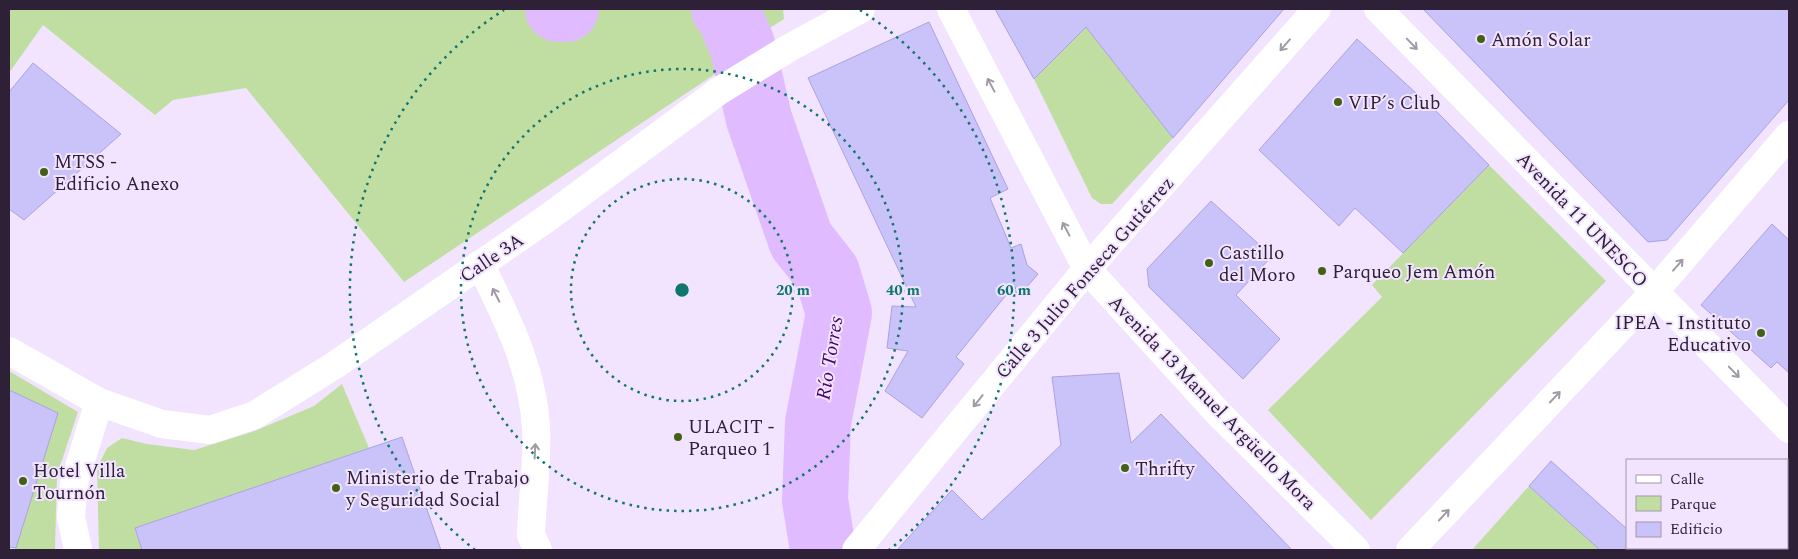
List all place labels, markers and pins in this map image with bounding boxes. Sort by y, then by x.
place label: Amón Solar [1491,26,1591,55]
marker: Amón Solar [1475,33,1487,45]
place label: VIP´s Club [1348,89,1440,118]
marker: VIP´s Club [1332,96,1344,108]
place label: MTSS - Edificio Anexo [54,148,179,199]
marker: MTSS - Edificio Anexo [38,166,50,178]
place label: Castillo del Moro [1219,239,1295,290]
marker: Castillo del Moro [1203,257,1215,269]
place label: Parqueo Jem Amón [1332,258,1495,287]
marker: Parqueo Jem Amón [1316,265,1328,277]
centre of rings [673,281,691,299]
place label: IPEA - Instituto Educativo [1615,309,1751,360]
marker: IPEA - Instituto Educativo [1755,327,1767,339]
place label: ULACIT - Parqueo 1 [688,413,775,464]
marker: ULACIT - Parqueo 1 [672,431,684,443]
place label: Thrifty [1135,455,1196,484]
place label: Hotel Villa Tournón [33,457,126,508]
marker: Thrifty [1119,462,1131,474]
place label: Ministerio de Trabajo y Seguridad Social [345,464,530,515]
marker: Hotel Villa Tournón [17,475,29,487]
marker: Ministerio de Trabajo y Seguridad Social [330,482,342,494]

